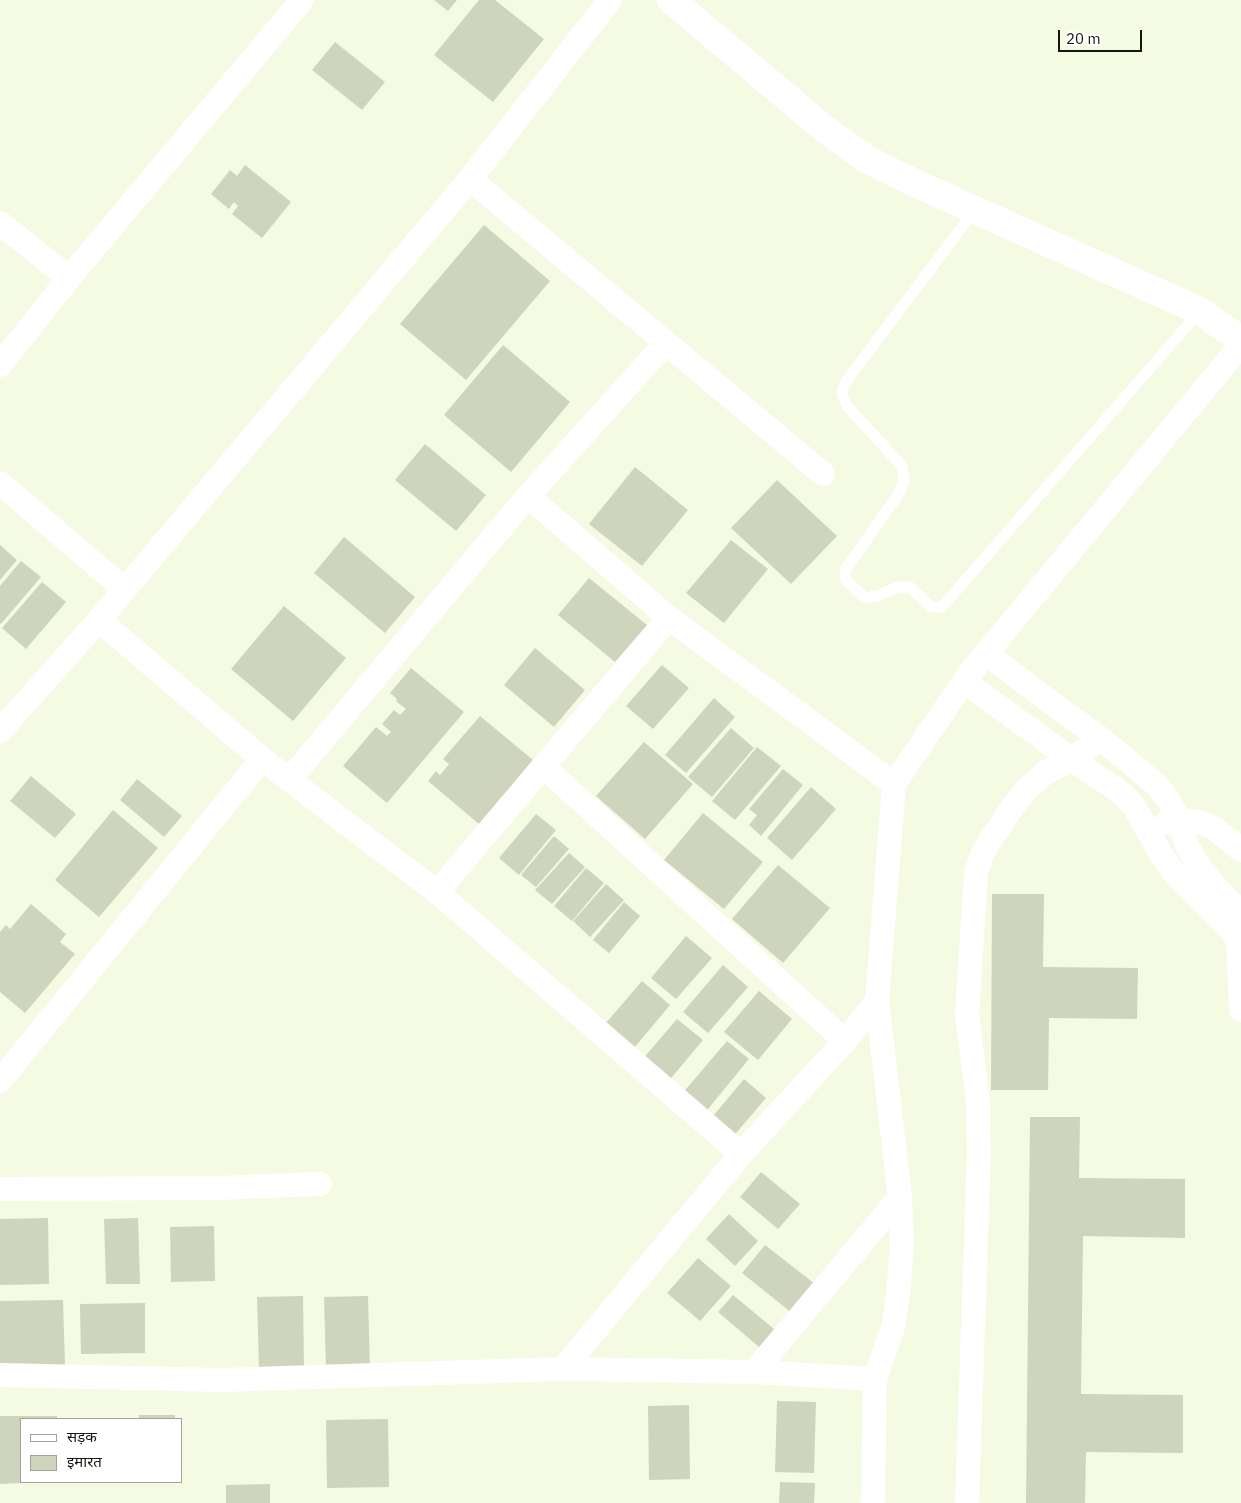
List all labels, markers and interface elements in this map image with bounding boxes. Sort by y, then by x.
scale bar [1061,20,1145,52]
text: 20 m [1066,29,1101,48]
legend [20,1418,182,1483]
text: सड़क [67,1427,97,1446]
text: इमारत [67,1452,102,1471]

